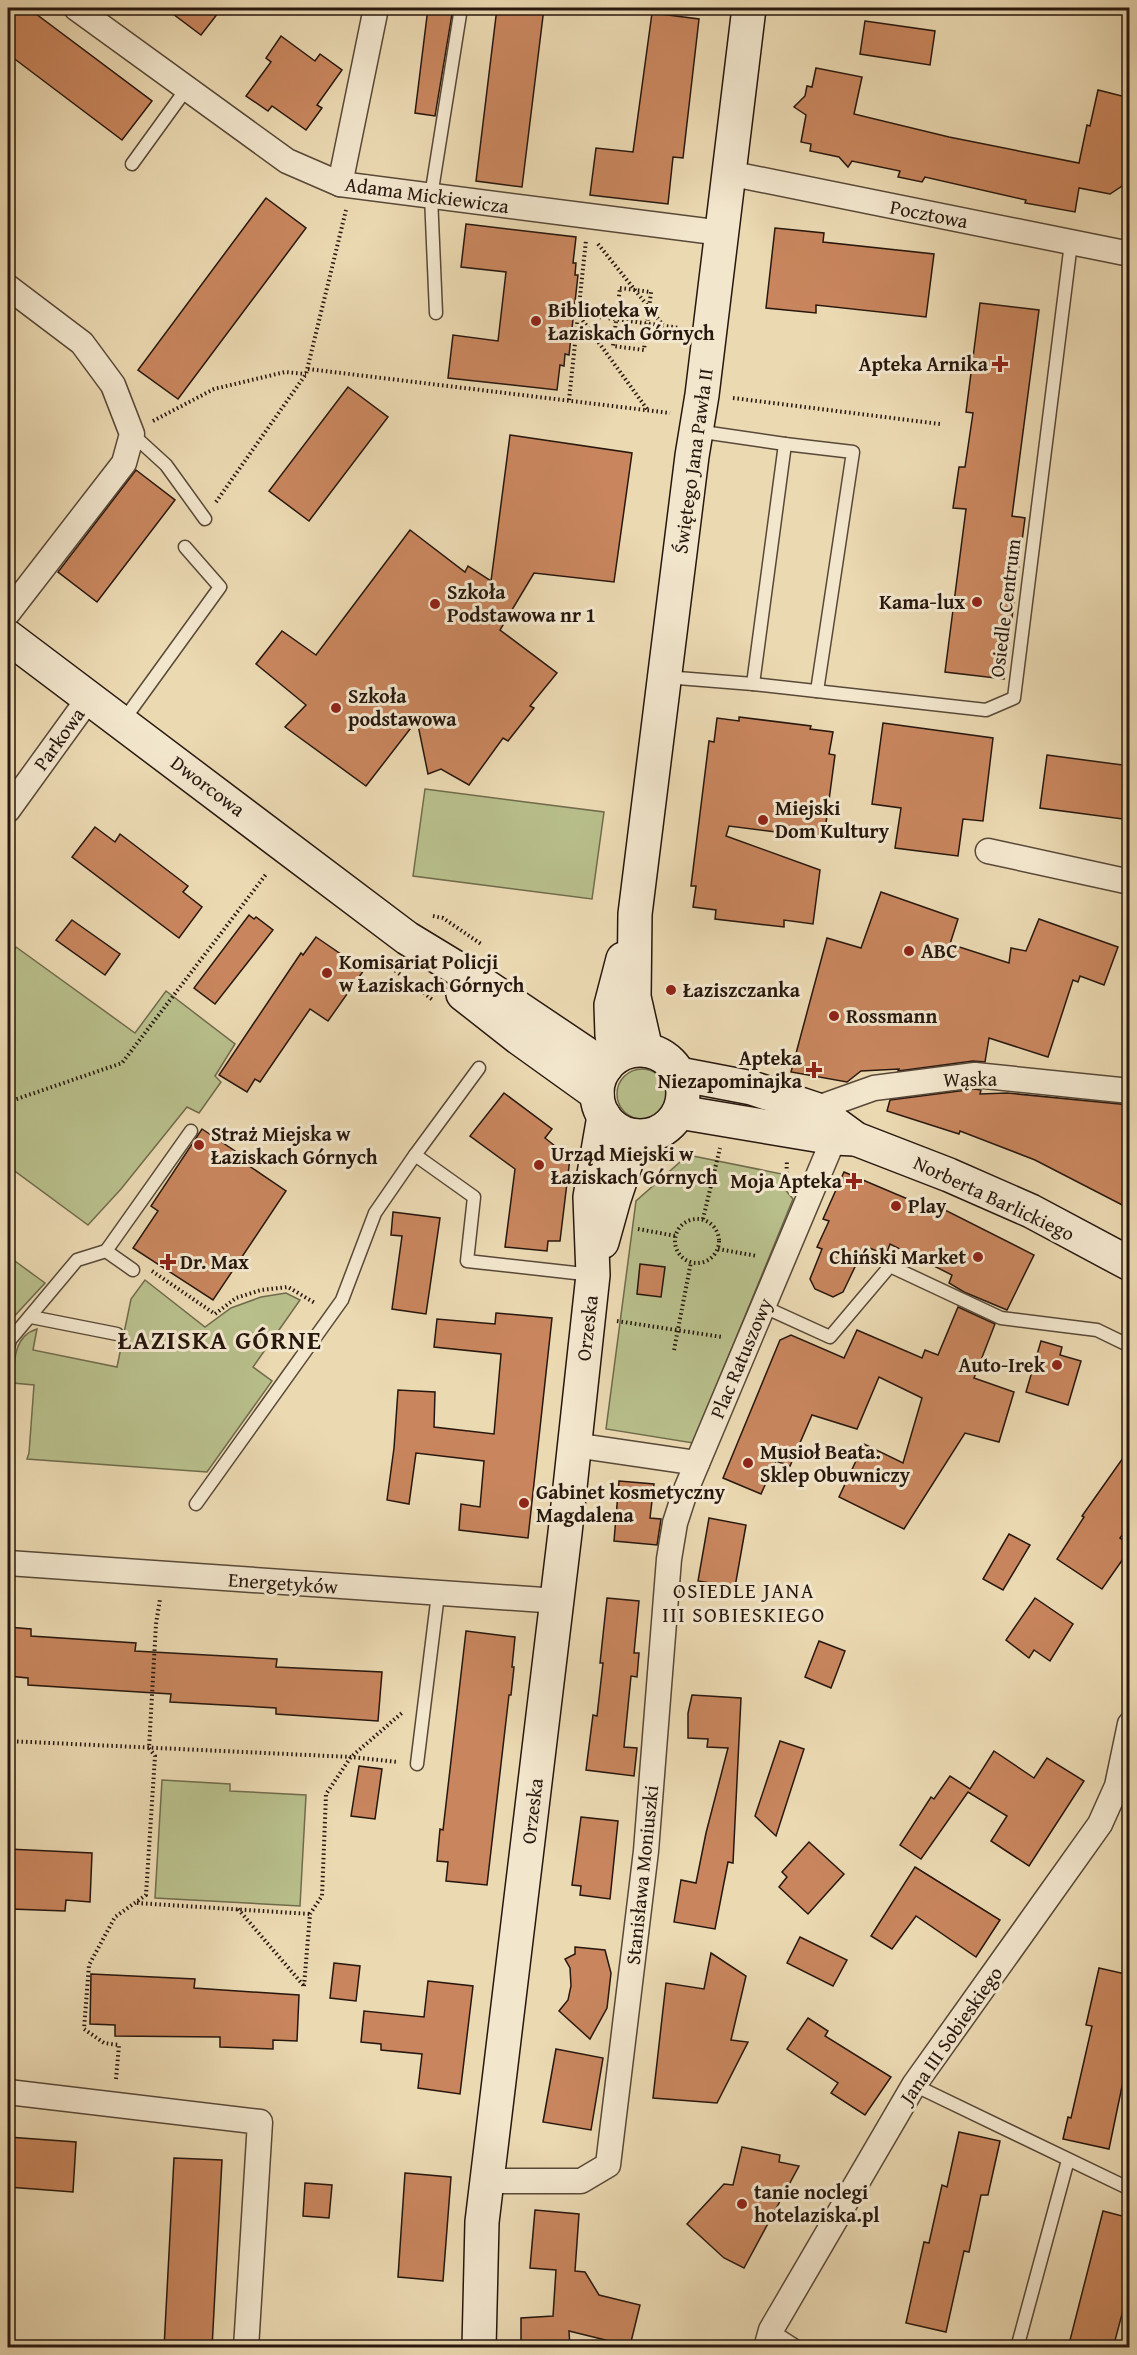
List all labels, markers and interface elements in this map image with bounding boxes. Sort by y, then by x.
street label: Adama Mickiewicza [343,169,511,220]
street label: Pocztowa [888,192,971,235]
place label: Biblioteka w Łaziskach Górnych [548,295,715,347]
marker: Biblioteka w Łaziskach Górnych [529,314,543,328]
place label: Apteka Arnika [859,349,989,378]
marker: Apteka Arnika [993,357,1007,371]
street label: Świętego Jana Pawła II [665,366,720,556]
street label: Osiedle Centrum [982,536,1027,679]
place label: Szkoła Podstawowa nr 1 [447,577,596,629]
place label: Kama-lux [879,587,965,616]
marker: Kama-lux [970,595,984,609]
marker: Szkoła Podstawowa nr 1 [428,597,442,611]
place label: Szkoła podstawowa [348,681,457,733]
street label: Parkowa [26,701,92,776]
marker: Szkoła podstawowa [329,701,343,715]
street label: Dworcowa [165,748,252,823]
place label: Miejski Dom Kultury [775,793,890,845]
marker: Miejski Dom Kultury [756,813,770,827]
place label: ABC [921,936,957,965]
marker: ABC [902,944,916,958]
place label: Komisariat Policji w Łaziskach Górnych [339,947,525,999]
marker: Komisariat Policji w Łaziskach Górnych [320,966,334,980]
place label: Łaziszczanka [683,975,801,1004]
marker: Łaziszczanka [664,983,678,997]
place label: Rossmann [846,1001,937,1030]
marker: Rossmann [827,1009,841,1023]
place label: Apteka Niezapominajka [658,1043,803,1095]
marker: Apteka Niezapominajka [807,1063,821,1077]
street label: Wąska [943,1064,998,1093]
place label: Straż Miejska w Łaziskach Górnych [211,1119,378,1171]
marker: Straż Miejska w Łaziskach Górnych [192,1138,206,1152]
place label: Urząd Miejski w Łaziskach Górnych [551,1139,718,1191]
street label: Norberta Barlickiego [909,1148,1079,1248]
marker: Urząd Miejski w Łaziskach Górnych [532,1158,546,1172]
place label: Moja Apteka [730,1166,843,1195]
marker: Moja Apteka [847,1174,861,1188]
place label: Play [908,1191,947,1220]
marker: Play [889,1199,903,1213]
place label: Chiński Market [829,1242,966,1271]
place label: Dr. Max [180,1247,249,1276]
marker: Chiński Market [971,1250,985,1264]
marker: Dr. Max [161,1255,175,1269]
street label: Orzeska [568,1293,605,1362]
street label: Plac Ratuszowy [702,1293,779,1423]
district label: ŁAZISKA GÓRNE [118,1320,322,1359]
place label: Auto-Irek [958,1350,1046,1379]
marker: Auto-Irek [1050,1358,1064,1372]
place label: Musioł Beata. Sklep Obuwniczy [760,1437,911,1489]
marker: Musioł Beata. Sklep Obuwniczy [741,1456,755,1470]
place label: Gabinet kosmetyczny Magdalena [536,1477,726,1529]
marker: Gabinet kosmetyczny Magdalena [517,1496,531,1510]
street label: Energetyków [227,1564,340,1601]
district label: OSIEDLE JANA III SOBIESKIEGO [662,1575,826,1630]
street label: Orzeska [513,1776,550,1845]
street label: Stanisława Moniuszki [618,1783,665,1966]
street label: Jana III Sobieskiego [890,1960,1009,2112]
place label: tanie noclegi hotelaziska.pl [754,2177,880,2229]
marker: tanie noclegi hotelaziska.pl [735,2197,749,2211]

